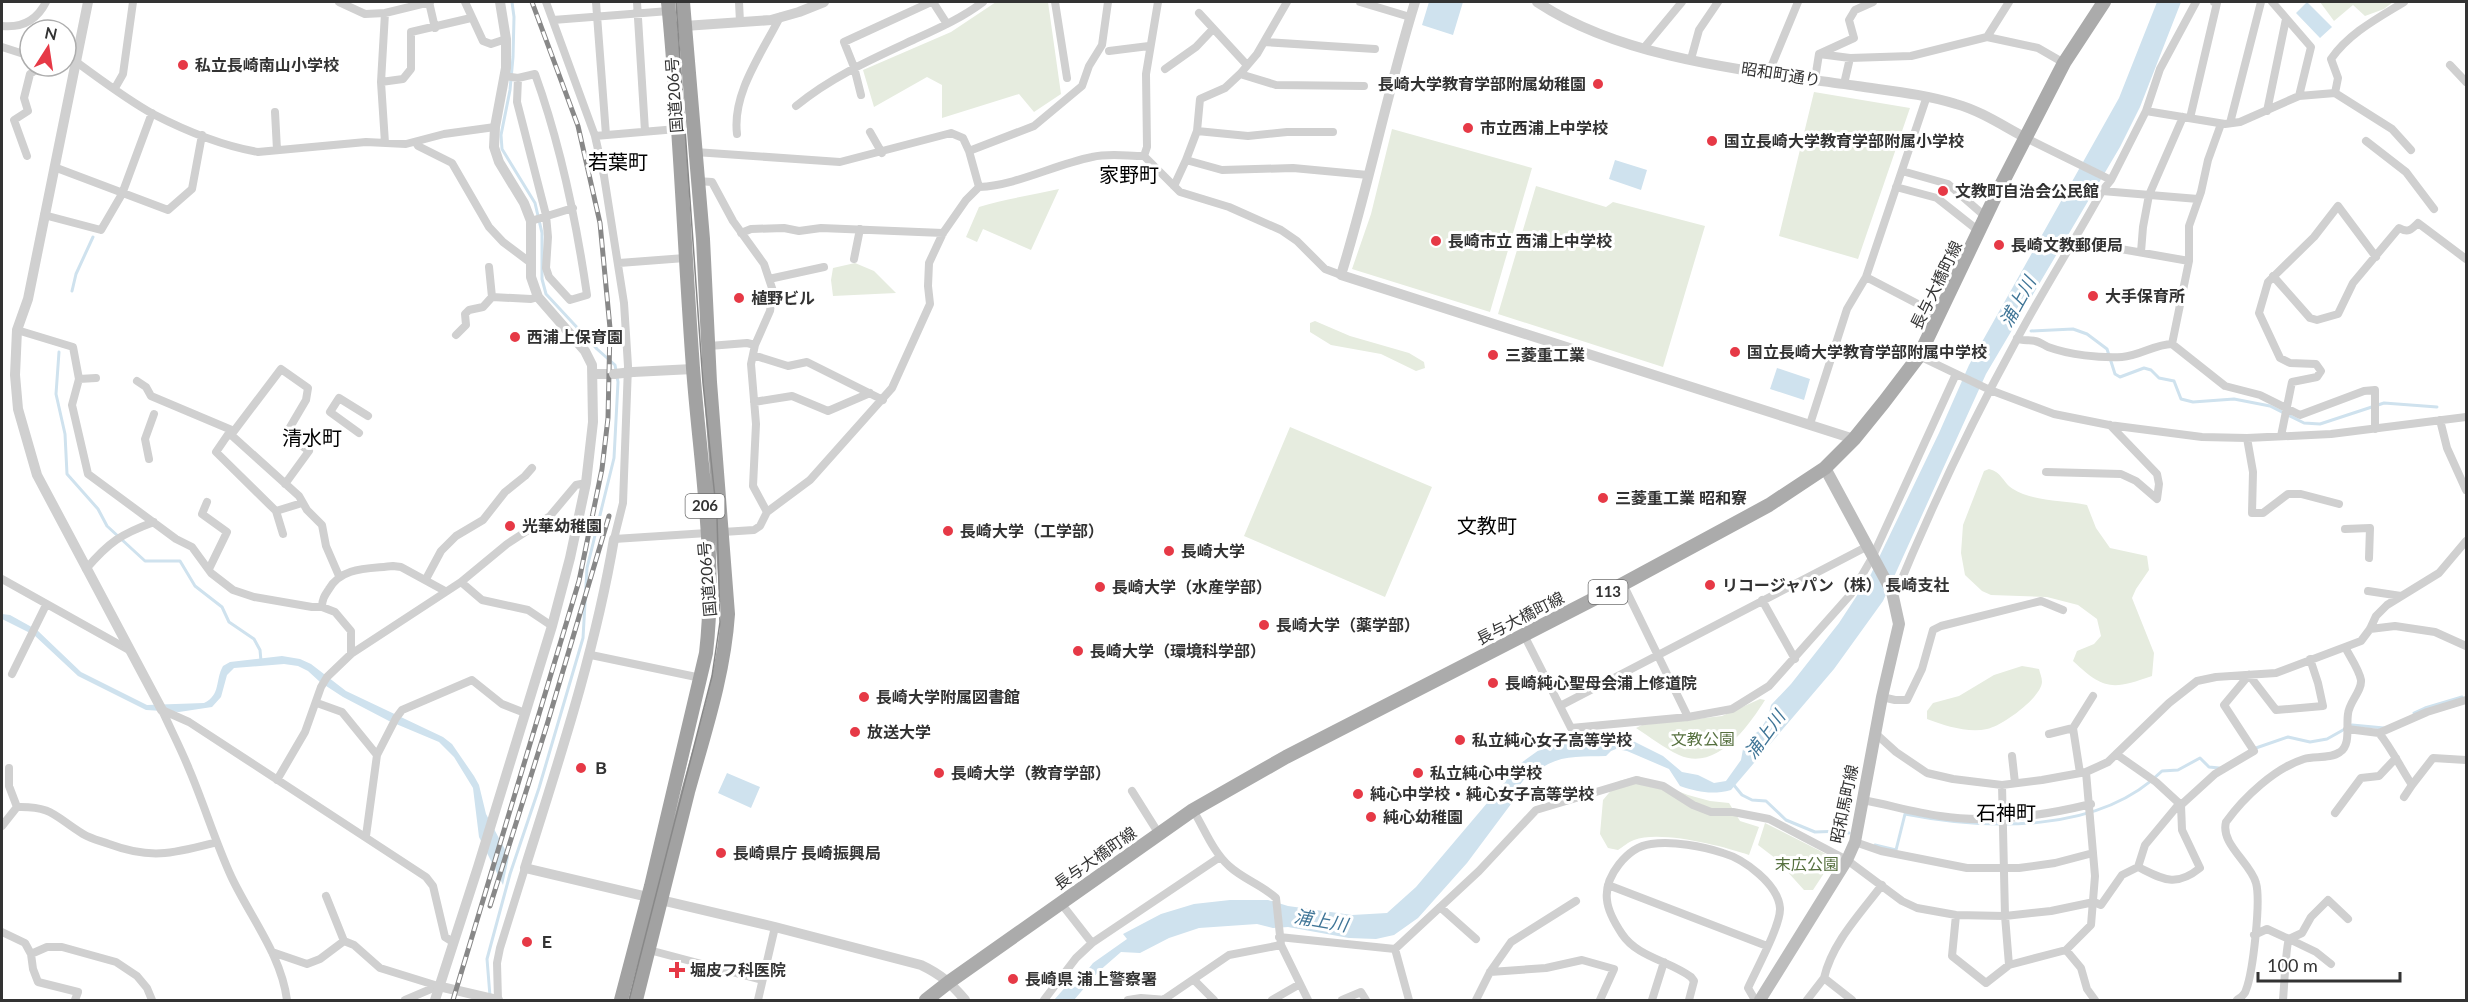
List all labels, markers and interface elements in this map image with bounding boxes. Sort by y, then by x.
north arrow [18,18,78,78]
text: N [43,22,59,43]
place label: 私立長崎南山小学校 [195,55,339,74]
street label: 国道206号 [661,57,686,134]
marker: 私立長崎南山小学校 [176,58,190,72]
street label: 昭和町通り [1740,58,1822,89]
place label: 長崎大学教育学部附属幼稚園 [1378,74,1586,93]
marker: 長崎大学教育学部附属幼稚園 [1591,77,1605,91]
place label: 市立西浦上中学校 [1480,118,1608,137]
marker: 市立西浦上中学校 [1461,121,1475,135]
place label: 国立長崎大学教育学部附属小学校 [1724,131,1964,150]
marker: 国立長崎大学教育学部附属小学校 [1705,134,1719,148]
district label: 若葉町 [588,149,648,173]
district label: 家野町 [1099,162,1159,186]
place label: 文教町自治会公民館 [1955,181,2099,200]
marker: 文教町自治会公民館 [1936,184,1950,198]
place label: 長崎市立 西浦上中学校 [1448,231,1612,250]
marker: 長崎市立 西浦上中学校 [1429,234,1443,248]
place label: 長崎文教郵便局 [2011,235,2123,254]
street label: 長与大橋町線 [1906,237,1965,332]
marker: 長崎文教郵便局 [1992,238,2006,252]
water label: 浦上川 [1994,271,2041,330]
place label: 大手保育所 [2105,286,2185,305]
place label: 植野ビル [751,288,815,307]
marker: 大手保育所 [2086,289,2100,303]
marker: 植野ビル [732,291,746,305]
place label: 西浦上保育園 [527,327,623,346]
marker: 西浦上保育園 [508,330,522,344]
place label: 国立長崎大学教育学部附属中学校 [1747,342,1987,361]
place label: 三菱重工業 [1505,345,1585,364]
marker: 国立長崎大学教育学部附属中学校 [1728,345,1742,359]
marker: 三菱重工業 [1486,348,1500,362]
district label: 清水町 [282,425,342,449]
place label: 三菱重工業 昭和寮 [1615,488,1747,507]
marker: 三菱重工業 昭和寮 [1596,491,1610,505]
road number: 206 [686,494,724,518]
district label: 文教町 [1457,513,1517,537]
place label: 光華幼稚園 [522,516,602,535]
marker: 光華幼稚園 [503,519,517,533]
place label: 長崎大学（工学部） [960,521,1104,540]
marker: 長崎大学（工学部） [941,524,955,538]
street label: 国道206号 [694,540,719,618]
place label: 長崎大学 [1181,541,1245,560]
marker: 長崎大学 [1162,544,1176,558]
place label: リコージャパン（株） 長崎支社 [1722,575,1950,594]
place label: 長崎大学（水産学部） [1112,577,1272,596]
marker: リコージャパン（株） 長崎支社 [1703,578,1717,592]
marker: 長崎大学（水産学部） [1093,580,1107,594]
road number: 113 [1588,580,1628,604]
street label: 長与大橋町線 [1473,587,1567,648]
place label: 長崎大学（薬学部） [1276,615,1420,634]
marker: 長崎大学（薬学部） [1257,618,1271,632]
place label: 長崎大学（環境科学部） [1090,641,1266,660]
marker: 長崎大学（環境科学部） [1071,644,1085,658]
place label: 長崎純心聖母会浦上修道院 [1505,673,1697,692]
marker: 長崎純心聖母会浦上修道院 [1486,676,1500,690]
place label: 長崎大学附属図書館 [876,687,1020,706]
marker: 長崎大学附属図書館 [857,690,871,704]
water label: 浦上川 [1739,704,1790,763]
place label: 放送大学 [867,722,931,741]
marker: 放送大学 [848,725,862,739]
park label: 文教公園 [1671,729,1735,748]
place label: 私立純心女子高等学校 [1472,730,1632,749]
marker: 私立純心女子高等学校 [1453,733,1467,747]
place label: Ｂ [593,758,609,777]
marker: Ｂ [574,761,588,775]
place label: 長崎大学（教育学部） [951,763,1111,782]
place label: 私立純心中学校 [1430,763,1542,782]
street label: 昭和馬町線 [1826,763,1861,845]
marker: 長崎大学（教育学部） [932,766,946,780]
marker: 私立純心中学校 [1411,766,1425,780]
place label: 純心中学校・純心女子高等学校 [1370,784,1594,803]
marker: 純心中学校・純心女子高等学校 [1351,787,1365,801]
district label: 石神町 [1976,800,2036,824]
place label: 純心幼稚園 [1383,807,1463,826]
marker: 純心幼稚園 [1364,810,1378,824]
street label: 長与大橋町線 [1050,822,1139,893]
place label: 長崎県庁 長崎振興局 [733,843,881,862]
marker: 長崎県庁 長崎振興局 [714,846,728,860]
park label: 末広公園 [1775,854,1839,873]
water label: 浦上川 [1293,904,1352,936]
place label: Ｅ [539,932,555,951]
marker: Ｅ [520,935,534,949]
scale bar [2258,945,2400,983]
text: 100 m [2267,954,2318,976]
place label: 堀皮フ科医院 [690,960,786,979]
marker: 堀皮フ科医院 [668,961,686,979]
place label: 長崎県 浦上警察署 [1025,969,1157,988]
marker: 長崎県 浦上警察署 [1006,972,1020,986]

